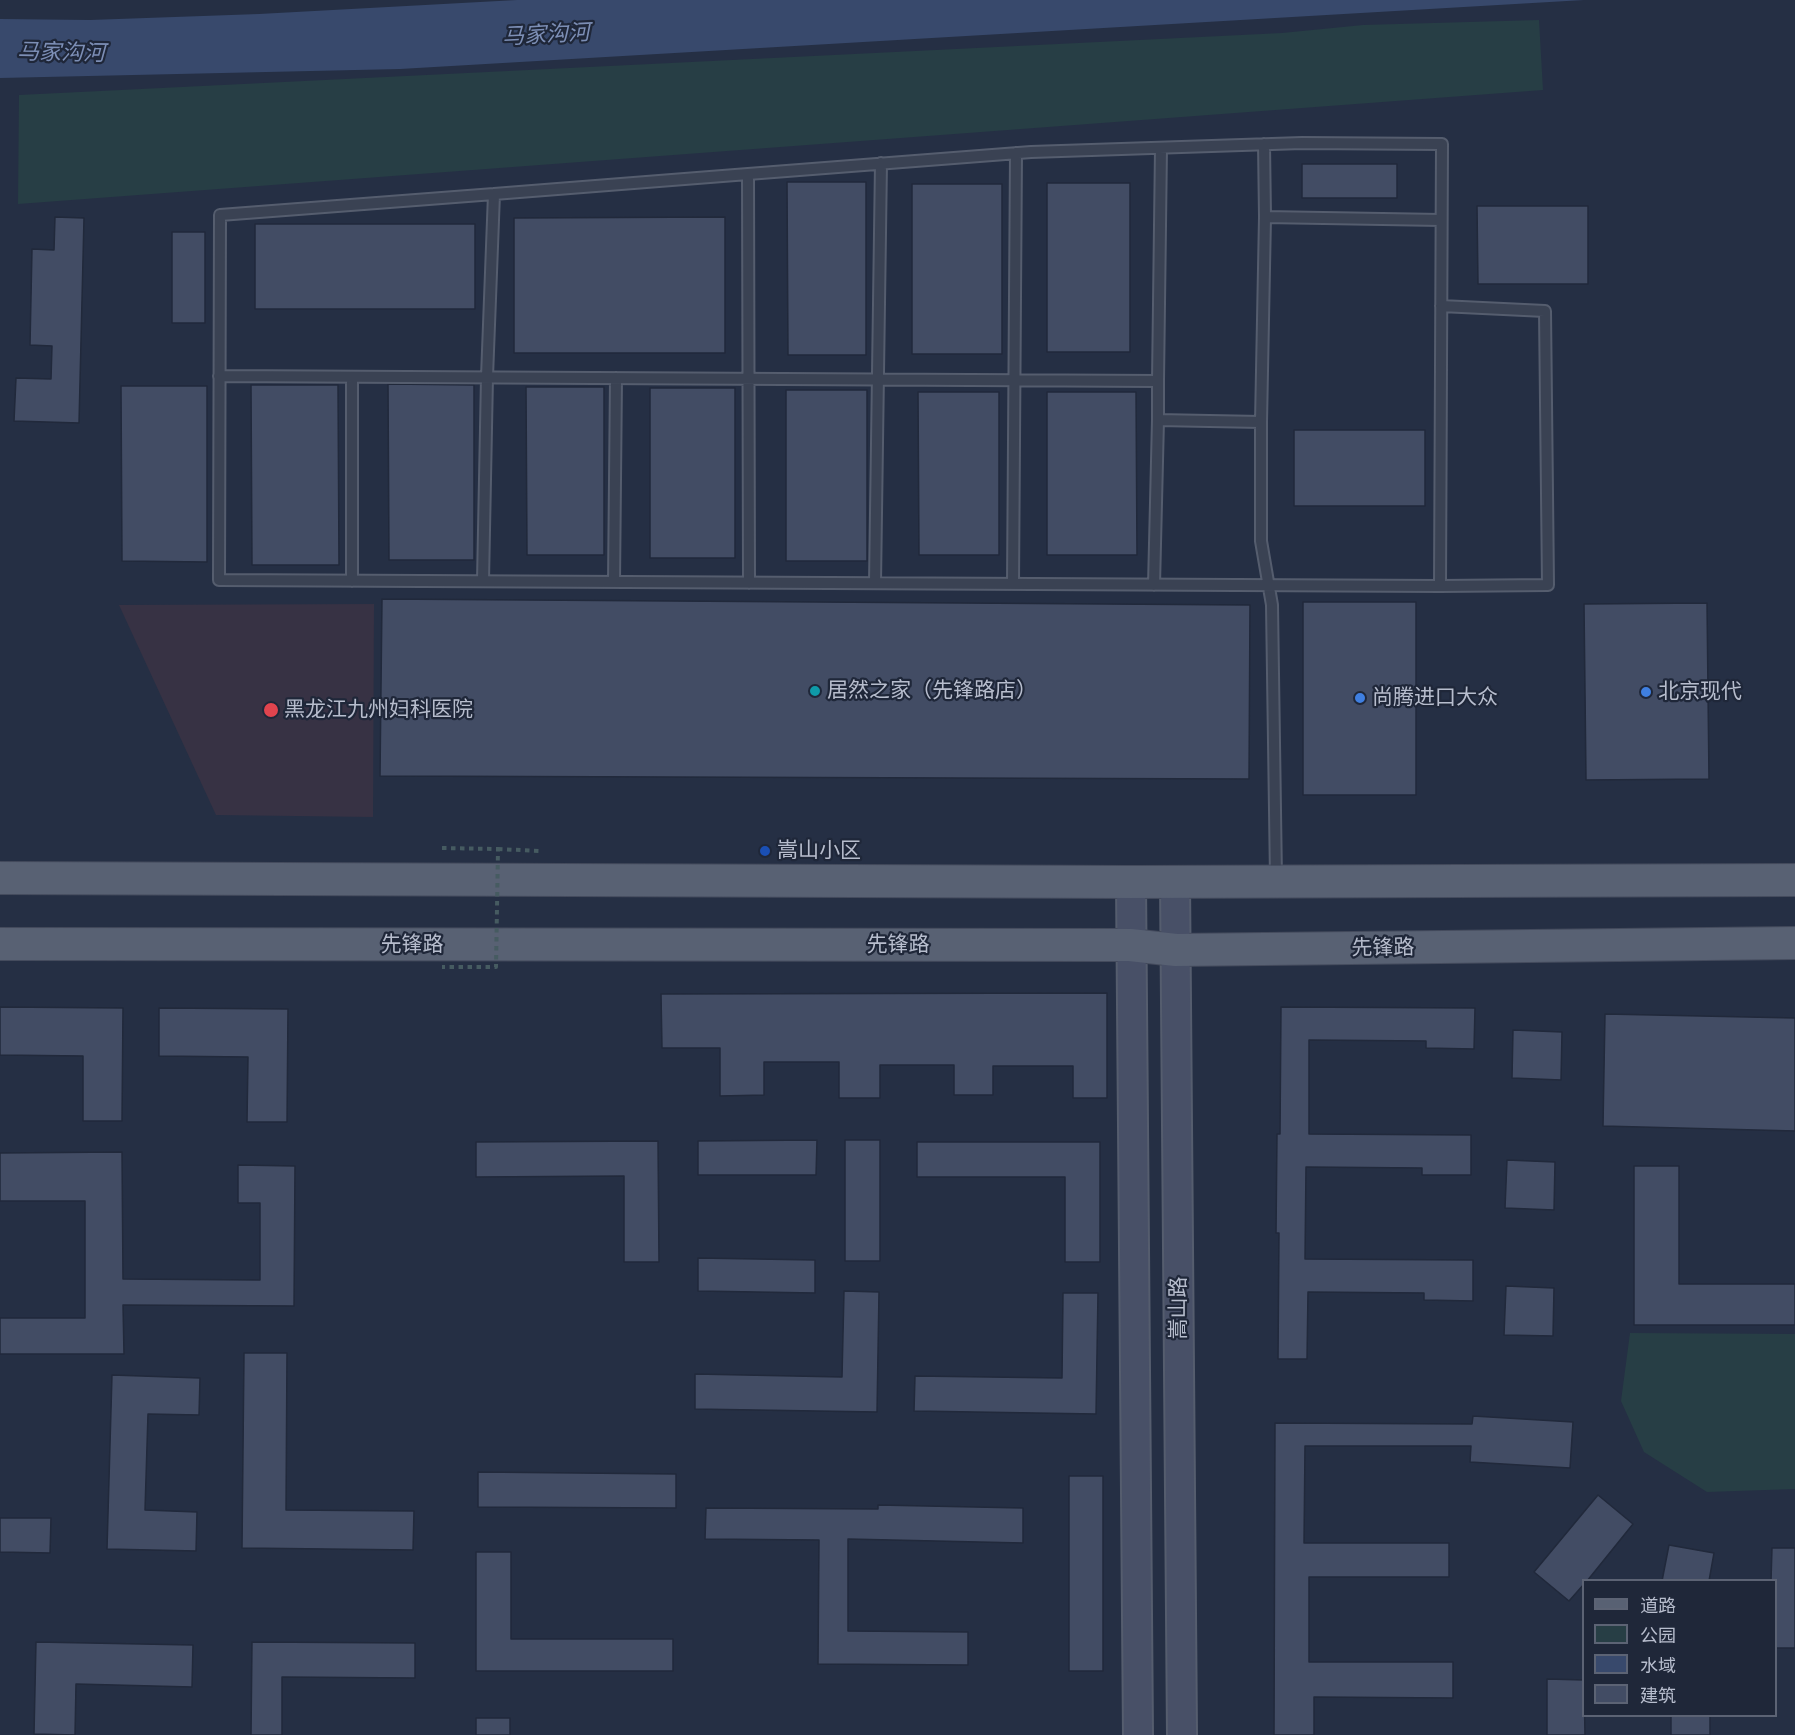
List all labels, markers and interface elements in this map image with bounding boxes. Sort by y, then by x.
water label: 马家沟河 [501,20,591,50]
water label: 马家沟河 [17,39,105,67]
place label: 居然之家（先锋路店） [827,678,1037,704]
place label: 北京现代 [1658,679,1742,705]
marker: 居然之家（先锋路店） [808,684,822,698]
place label: 尚腾进口大众 [1372,685,1498,711]
marker: 北京现代 [1639,685,1653,699]
marker: 尚腾进口大众 [1353,691,1367,705]
place label: 黑龙江九州妇科医院 [284,697,473,723]
marker: 黑龙江九州妇科医院 [262,701,280,719]
place label: 嵩山小区 [777,838,861,864]
marker: 嵩山小区 [758,844,772,858]
street label: 先锋路 [381,932,443,958]
street label: 先锋路 [867,932,929,958]
street label: 先锋路 [1351,935,1415,961]
street label: 嵩山路 [1166,1277,1192,1339]
legend [1582,1579,1777,1717]
text: 道路 [1640,1595,1676,1616]
text: 公园 [1640,1625,1676,1646]
text: 水域 [1640,1655,1676,1676]
text: 建筑 [1640,1685,1676,1706]

